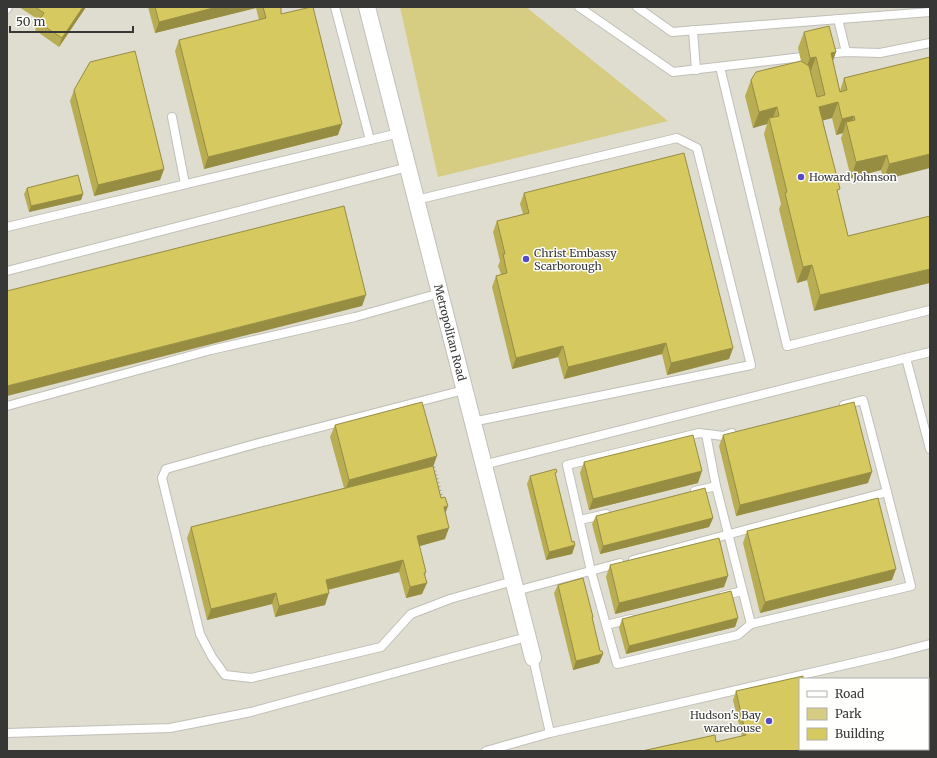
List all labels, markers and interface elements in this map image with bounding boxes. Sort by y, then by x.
scale bar [10,8,133,34]
text: 50 m [16,14,45,29]
place label: Howard Johnson [809,170,897,184]
marker: Howard Johnson [796,172,806,182]
place label: Christ Embassy Scarborough [534,246,617,273]
marker: Christ Embassy Scarborough [521,254,531,264]
street label: Metropolitan Road [431,283,469,383]
legend [799,678,929,750]
text: Road [835,686,864,701]
text: Park [835,706,862,721]
place label: Hudson's Bay warehouse [690,708,762,735]
marker: Hudson's Bay warehouse [764,716,774,726]
text: Building [835,726,885,741]

